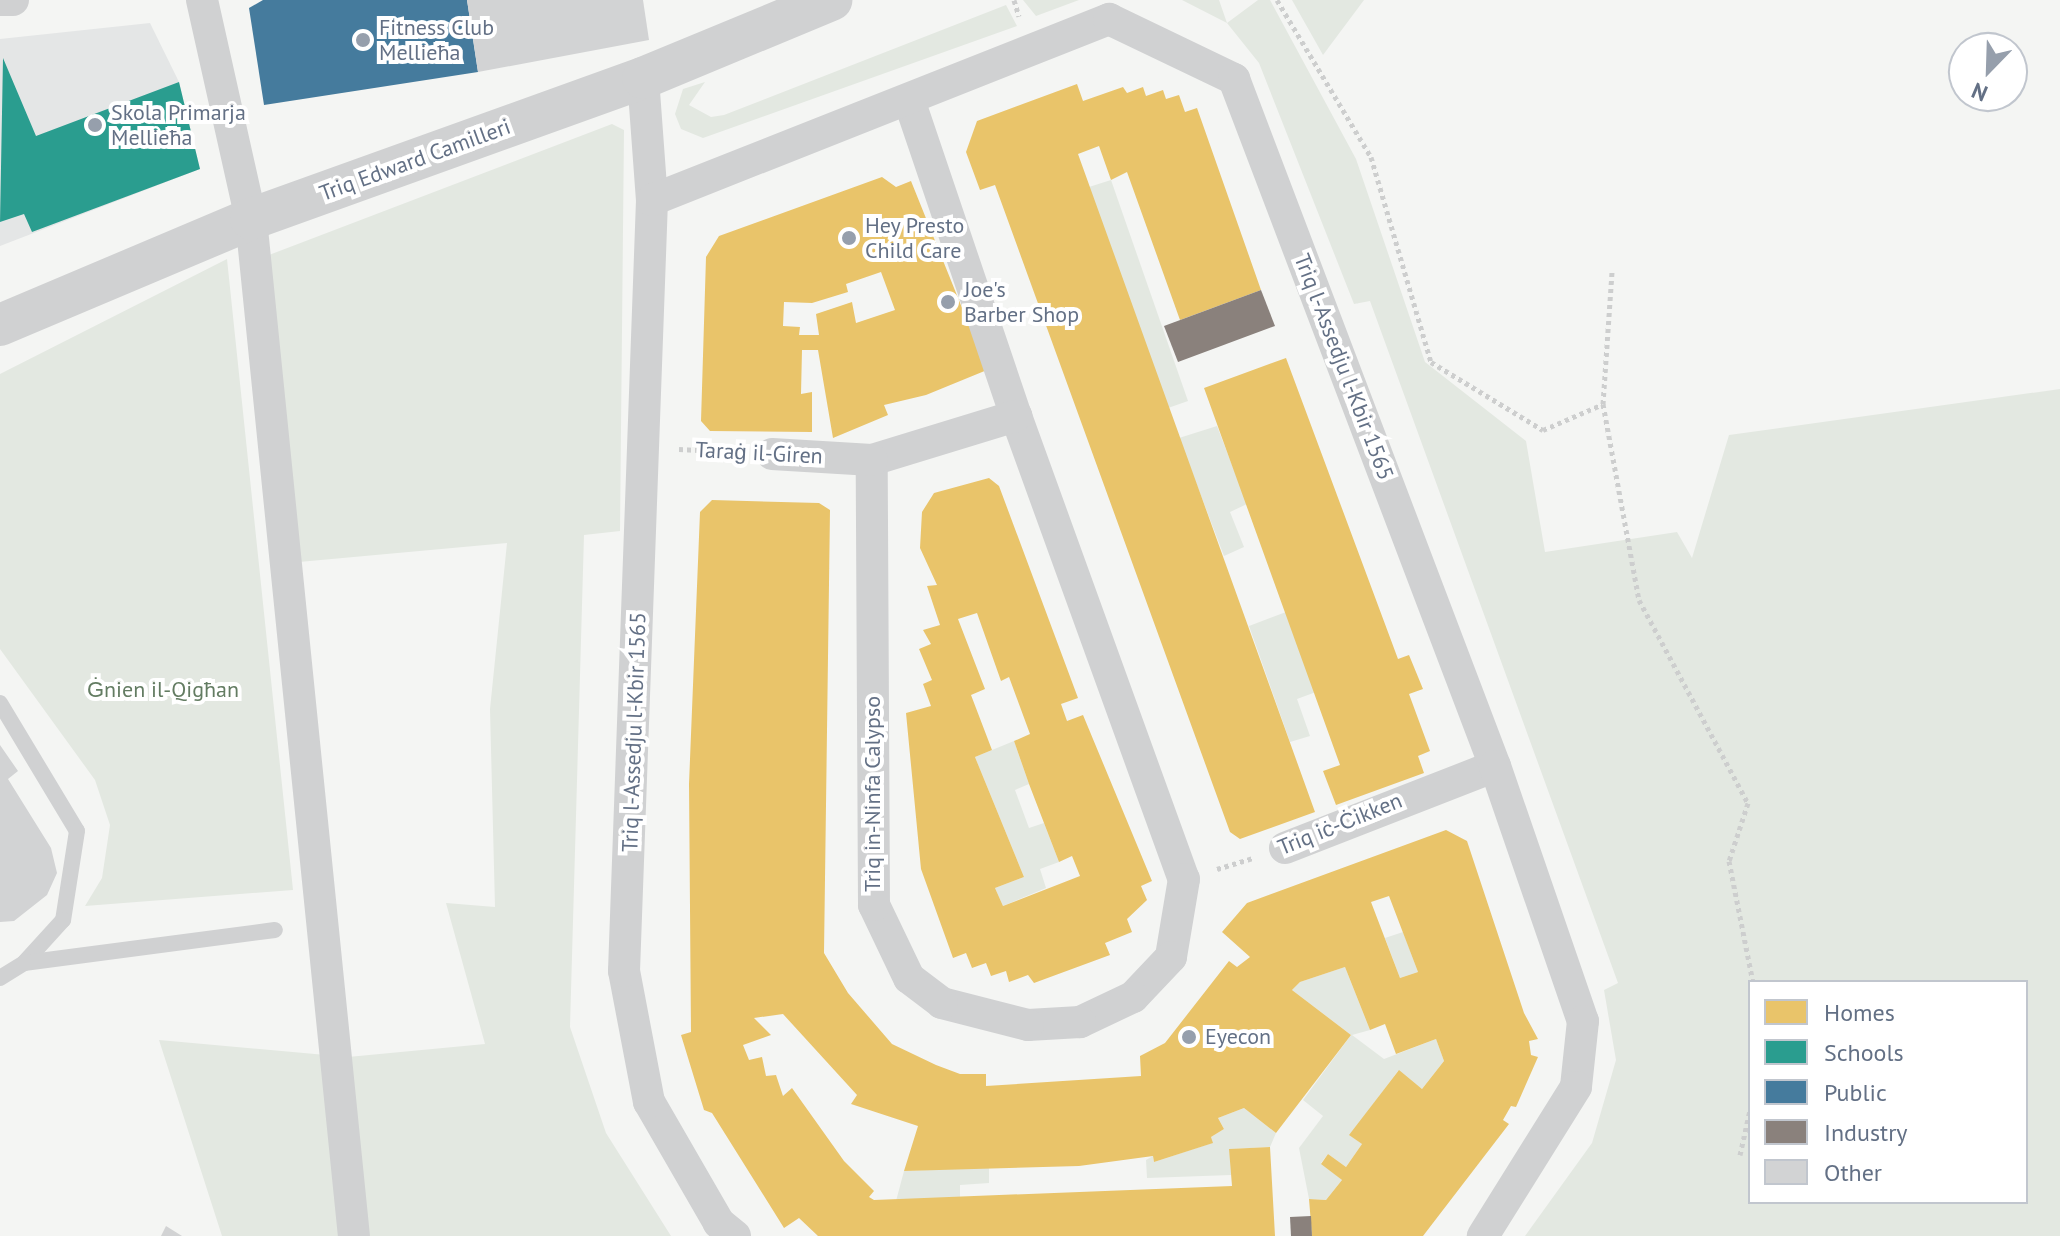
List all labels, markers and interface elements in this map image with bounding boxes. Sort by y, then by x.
place label: Fitness Club Mellieħa [379,14,494,66]
marker: Fitness Club Mellieħa [354,31,372,49]
north arrow [1948,32,2028,112]
text: N [1967,77,1992,108]
place label: Skola Primarja Mellieħa [111,99,246,150]
street label: Triq Edward Camilleri [316,113,514,207]
marker: Skola Primarja Mellieħa [86,116,104,134]
place label: Hey Presto Child Care [865,212,965,264]
marker: Hey Presto Child Care [840,229,858,247]
street label: Triq l-Assedju l-Kbir 1565 [1289,250,1399,484]
place label: Joe's Barber Shop [964,276,1079,328]
marker: Joe's Barber Shop [939,293,957,311]
street label: Taraġ il-Giren [695,436,823,470]
street label: Triq l-Assedju l-Kbir 1565 [617,612,651,852]
park label: Ġnien il-Qigħan [87,677,239,703]
street label: Triq in-Ninfa Calypso [860,696,886,892]
street label: Triq iċ-Ċikken [1274,787,1406,861]
legend [1748,980,2028,1204]
text: Homes [1824,997,1895,1028]
place label: Eyecon [1205,1024,1271,1050]
marker: Eyecon [1180,1028,1198,1046]
text: Schools [1824,1037,1904,1068]
text: Public [1824,1077,1887,1108]
text: Industry [1824,1117,1908,1148]
text: Other [1824,1157,1882,1188]

